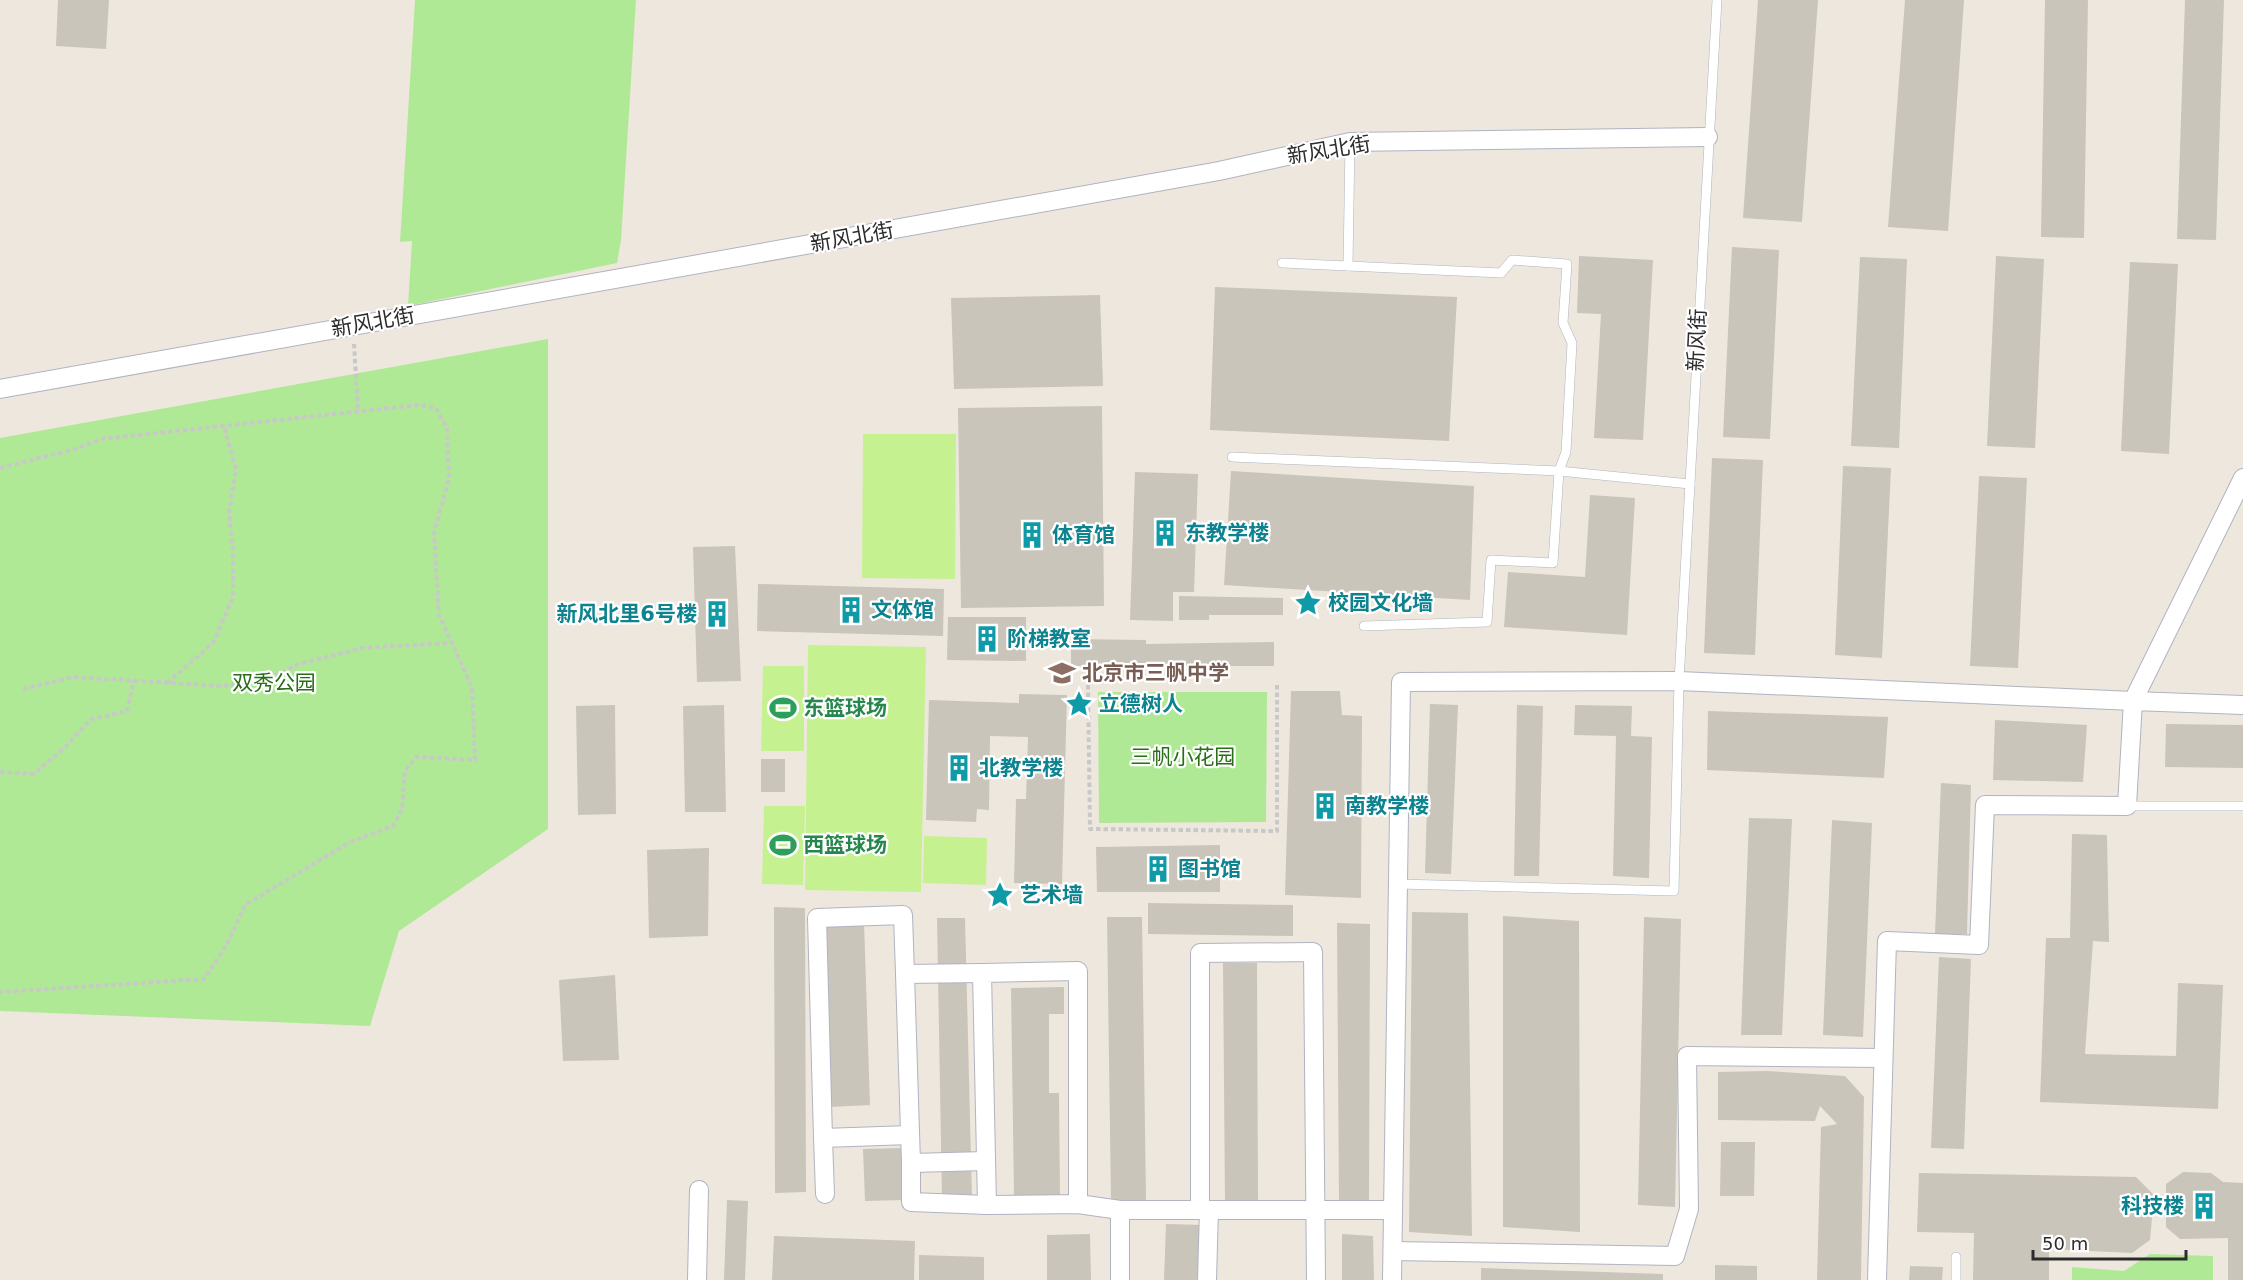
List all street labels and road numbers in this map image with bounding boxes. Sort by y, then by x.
street label: 新风北街 [1286,132,1372,168]
street label: 新风北街 [809,218,895,256]
street label: 新风北街 [330,303,416,341]
street label: 新风街 [1683,308,1711,372]

